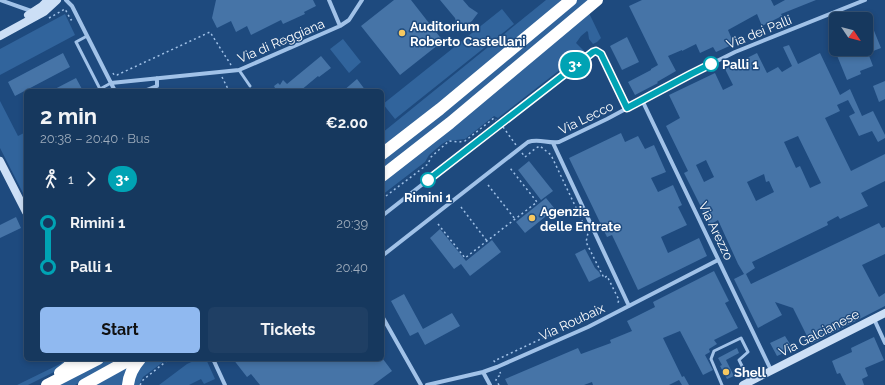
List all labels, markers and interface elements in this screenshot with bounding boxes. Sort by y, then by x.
street label: Via dei Palli [724,12,794,52]
north arrow [829,12,873,56]
map controls [829,12,873,56]
street label: Via di Reggiana [235,16,327,66]
place label: Auditorium Roberto Castellani [410,19,526,49]
marker: Auditorium Roberto Castellani [397,28,407,38]
line badge: 3+ [557,52,593,78]
marker: Palli 1 [703,56,719,72]
text: 3+ [568,57,582,73]
place label: Palli 1 [722,57,759,72]
street label: Via Lecco [556,98,616,138]
text: 2 min [40,103,97,129]
text: €2.00 [326,114,368,132]
text: 20:38 – 20:40 · Bus [40,131,150,146]
icon: walk [40,168,62,190]
icon: forward [80,168,102,190]
text: 3+ [116,171,129,187]
text: 1 [68,172,74,187]
marker: Rimini 1 [420,172,436,188]
place label: Rimini 1 [404,190,453,205]
street label: Via Arezzo [696,200,737,263]
place label: Agenzia delle Entrate [540,204,621,234]
marker: Agenzia delle Entrate [527,213,537,223]
text: Rimini 1 [70,214,125,232]
text: 20:39 [336,216,368,231]
text: Palli 1 [70,258,112,276]
text: 20:40 [336,260,368,275]
street label: Via Roubaix [537,300,607,344]
street label: Via Galcianese [776,306,862,360]
button: Start [40,307,200,353]
button: Tickets [208,307,368,353]
place label: Shell [734,365,767,380]
marker: Shell [721,367,731,377]

